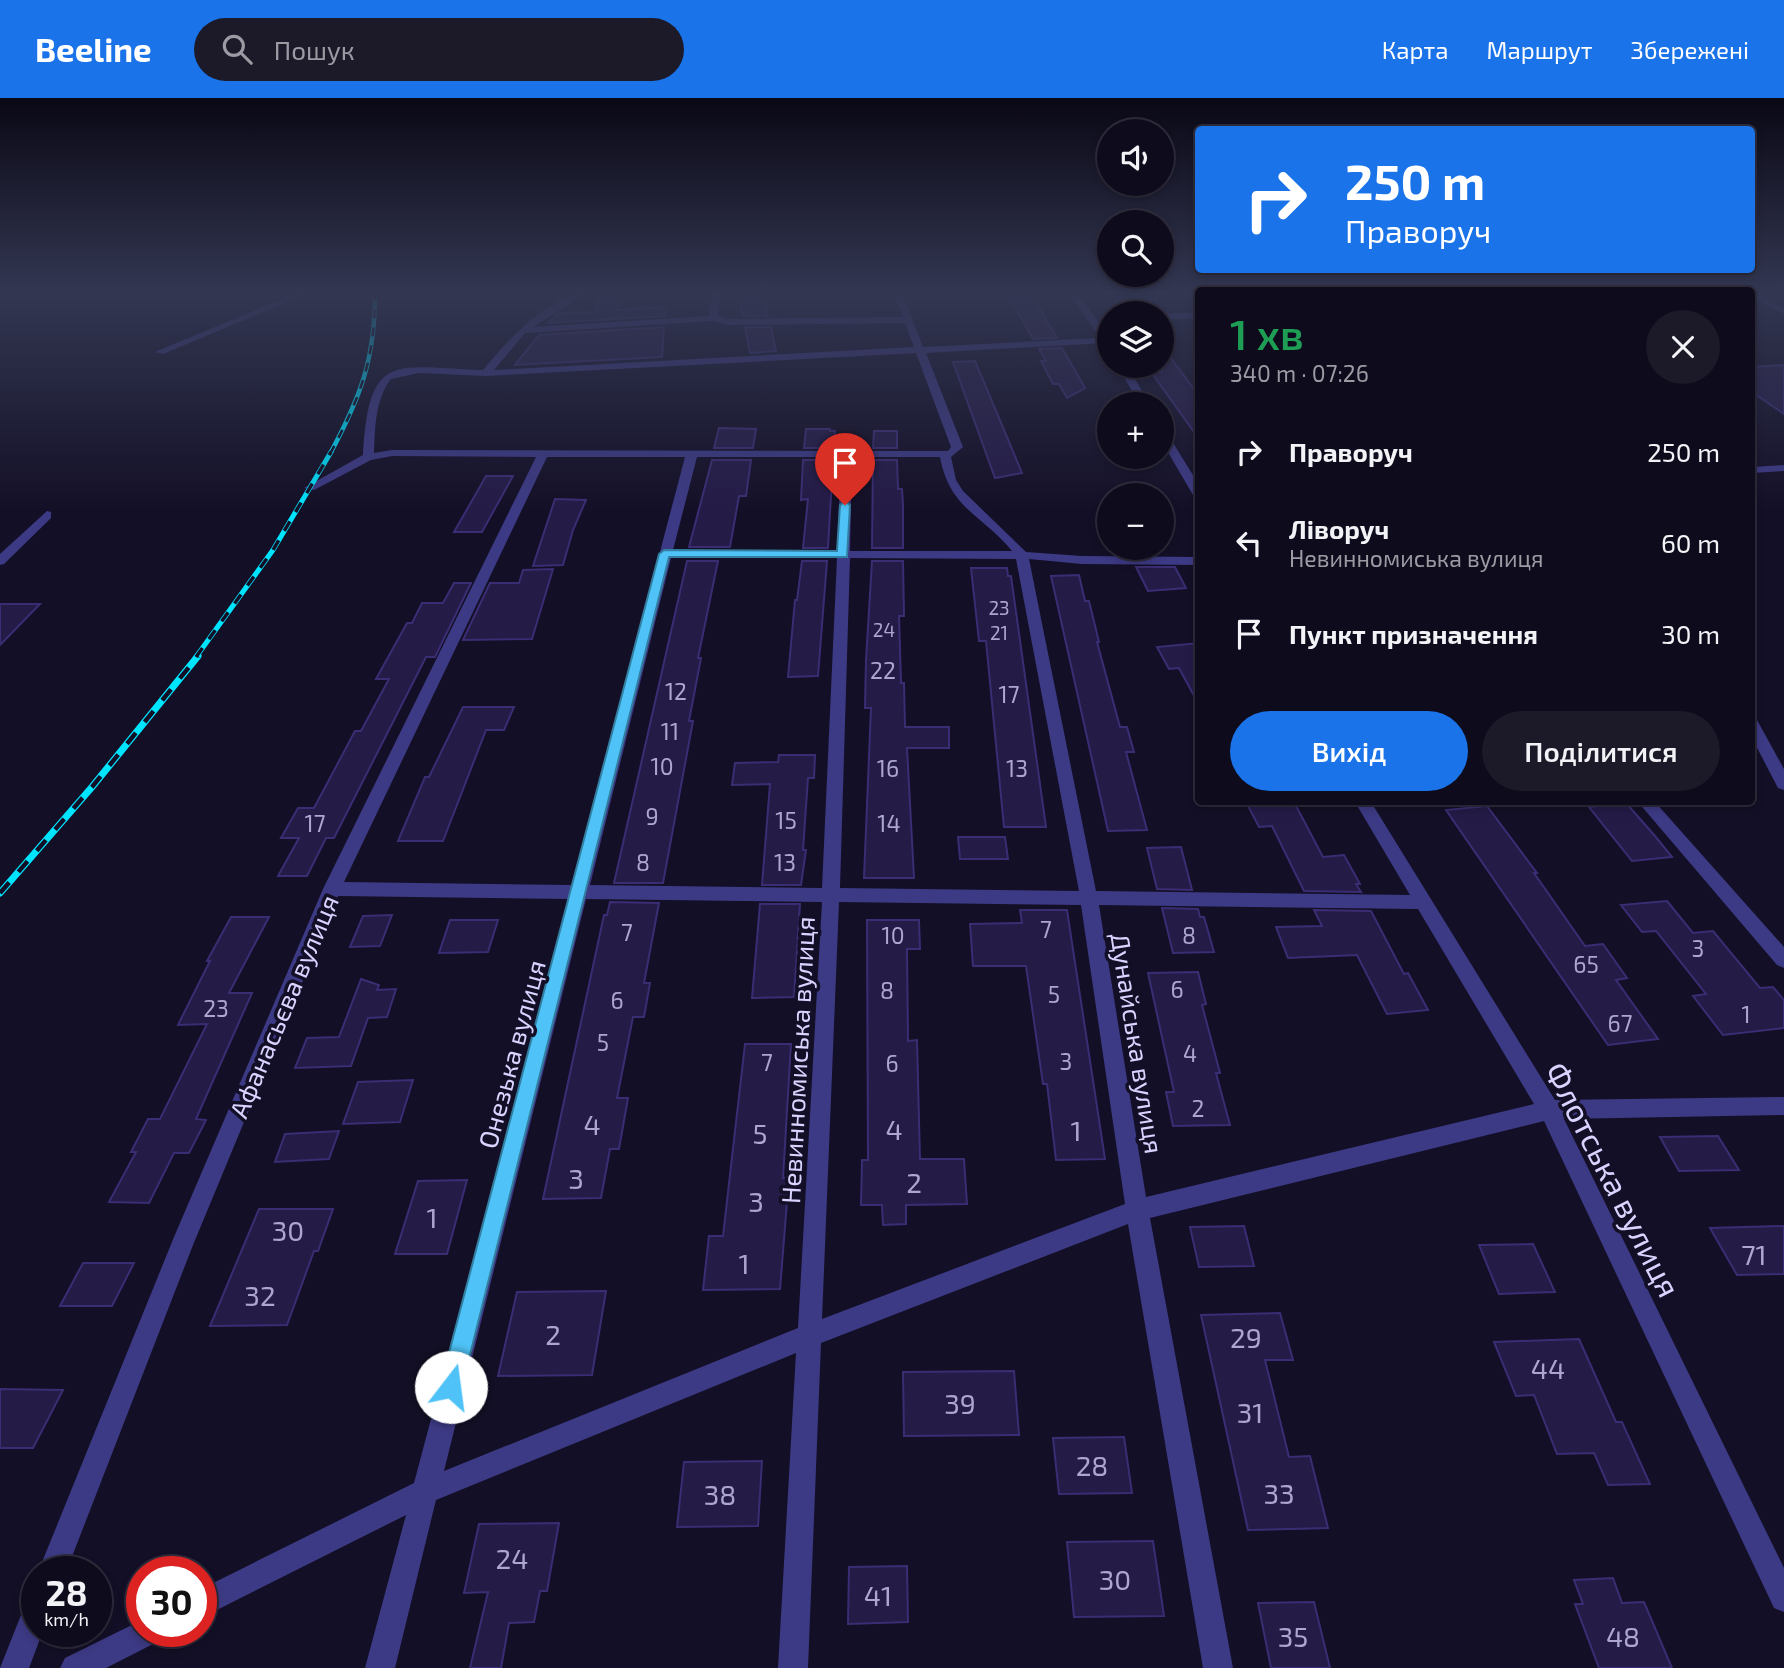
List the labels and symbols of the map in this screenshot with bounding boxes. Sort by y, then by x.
pin [815,433,875,505]
house number: 23 [988,596,1010,619]
house number: 24 [873,618,895,641]
house number: 21 [990,621,1008,644]
house number: 22 [870,656,896,684]
house number: 12 [665,677,687,705]
house number: 17 [999,680,1020,708]
house number: 11 [661,717,679,745]
house number: 10 [650,752,674,780]
house number: 16 [877,754,899,782]
house number: 13 [1006,754,1028,782]
house number: 9 [645,802,659,830]
house number: 15 [775,806,797,834]
house number: 17 [305,809,326,837]
house number: 14 [877,809,901,837]
house number: 8 [636,848,650,876]
house number: 13 [774,848,796,876]
street label: Афанасьєва вулиця [222,890,345,1123]
street label: Невинномиська вулиця [774,915,821,1205]
house number: 7 [1040,915,1052,943]
house number: 7 [621,918,633,946]
house number: 10 [881,921,905,949]
house number: 8 [1182,921,1196,949]
street label: Дунайська вулиця [1104,930,1171,1156]
house number: 3 [1692,934,1704,962]
house number: 65 [1573,950,1599,978]
street label: Онезька вулиця [471,956,552,1152]
house number: 6 [1170,975,1184,1003]
house number: 8 [880,976,894,1004]
house number: 5 [1048,980,1060,1008]
house number: 6 [610,986,624,1014]
house number: 23 [203,994,229,1022]
house number: 1 [1741,1000,1751,1028]
house number: 67 [1608,1009,1633,1037]
house number: 5 [597,1028,609,1056]
house number: 4 [1183,1039,1197,1067]
house number: 3 [1060,1047,1072,1075]
house number: 7 [761,1048,773,1076]
house number: 6 [885,1049,899,1077]
street label: Флотська вулиця [1537,1055,1690,1303]
house number: 2 [1192,1094,1204,1122]
house number: 4 [583,1107,601,1141]
house number: 4 [885,1112,903,1146]
house number: 1 [1070,1113,1082,1147]
house number: 5 [752,1116,768,1150]
house number: 3 [568,1161,584,1195]
house number: 2 [906,1165,922,1199]
house number: 3 [748,1184,764,1218]
house number: 1 [426,1200,438,1234]
house number: 30 [272,1213,304,1247]
house number: 71 [1741,1237,1767,1271]
house number: 1 [738,1246,750,1280]
house number: 32 [244,1278,276,1312]
house number: 2 [545,1317,561,1351]
house number: 29 [1230,1320,1262,1354]
position arrow [414,1350,488,1424]
house number: 44 [1531,1351,1565,1385]
house number: 39 [944,1386,976,1420]
house number: 31 [1237,1395,1263,1429]
house number: 28 [1076,1448,1108,1482]
house number: 33 [1263,1476,1295,1510]
house number: 38 [704,1477,736,1511]
house number: 24 [496,1541,528,1575]
speed limit sign: 30 [126,1556,217,1647]
house number: 30 [1099,1562,1131,1596]
house number: 41 [864,1578,892,1612]
house number: 35 [1278,1619,1308,1653]
house number: 48 [1606,1619,1640,1653]

